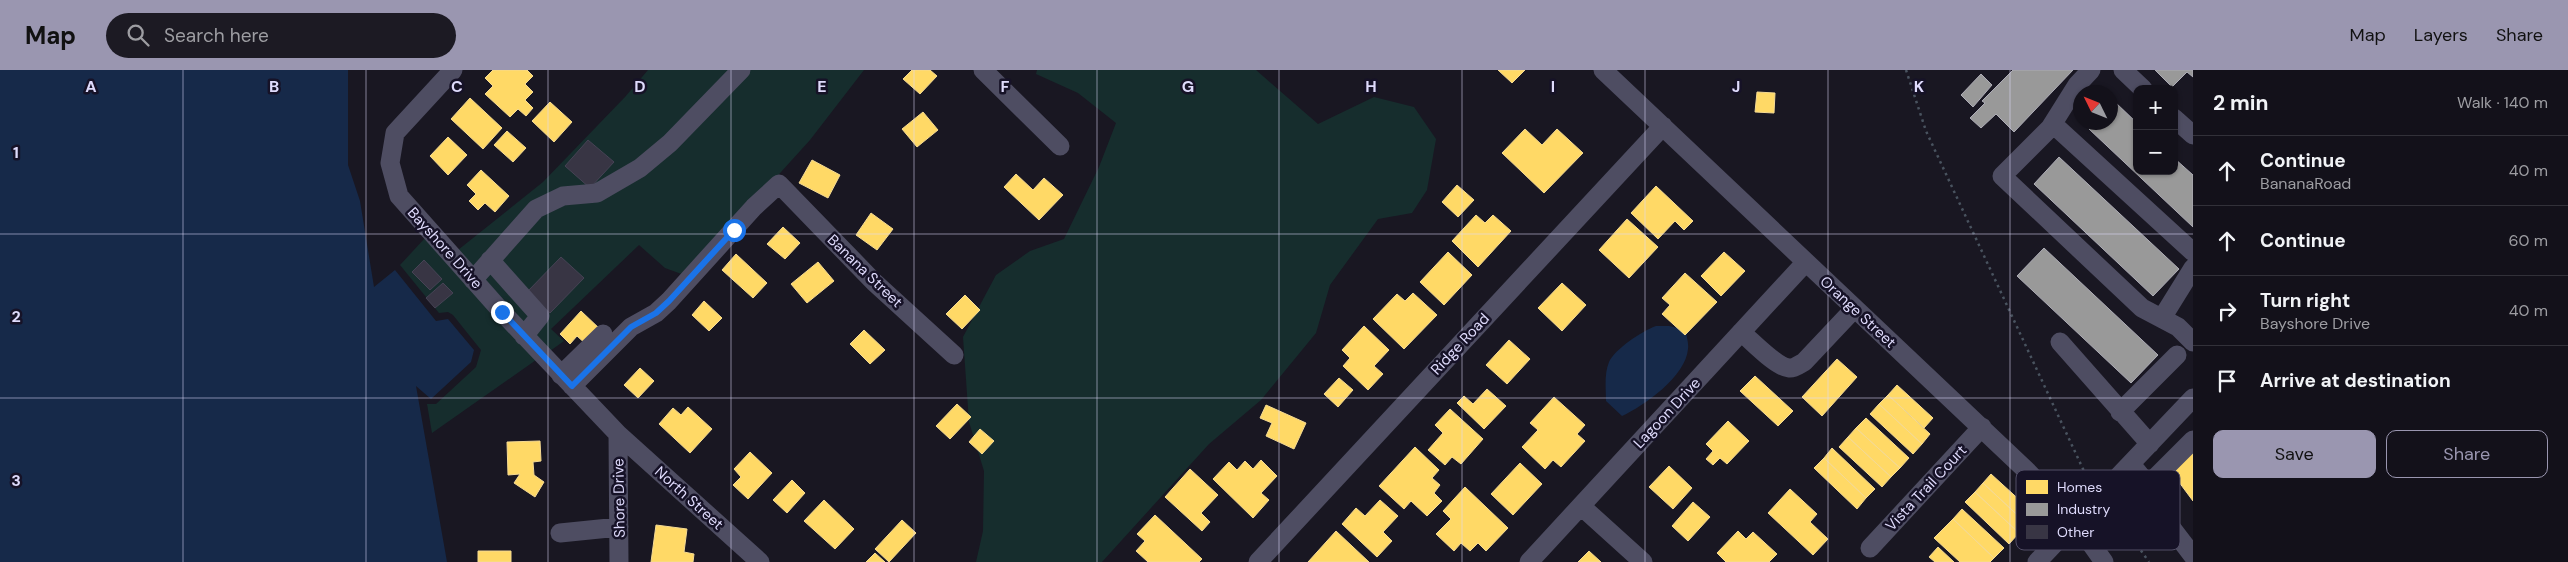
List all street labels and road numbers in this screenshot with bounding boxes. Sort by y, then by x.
street label: Bayshore Drive [403,203,487,293]
street label: Banana Street [823,230,907,312]
street label: Orange Street [1816,272,1900,352]
street label: Ridge Road [1426,309,1494,379]
street label: Lagoon Drive [1629,373,1705,453]
street label: Vista Trail Court [1881,441,1971,535]
street label: Shore Drive [608,458,630,538]
street label: North Street [650,462,728,534]

